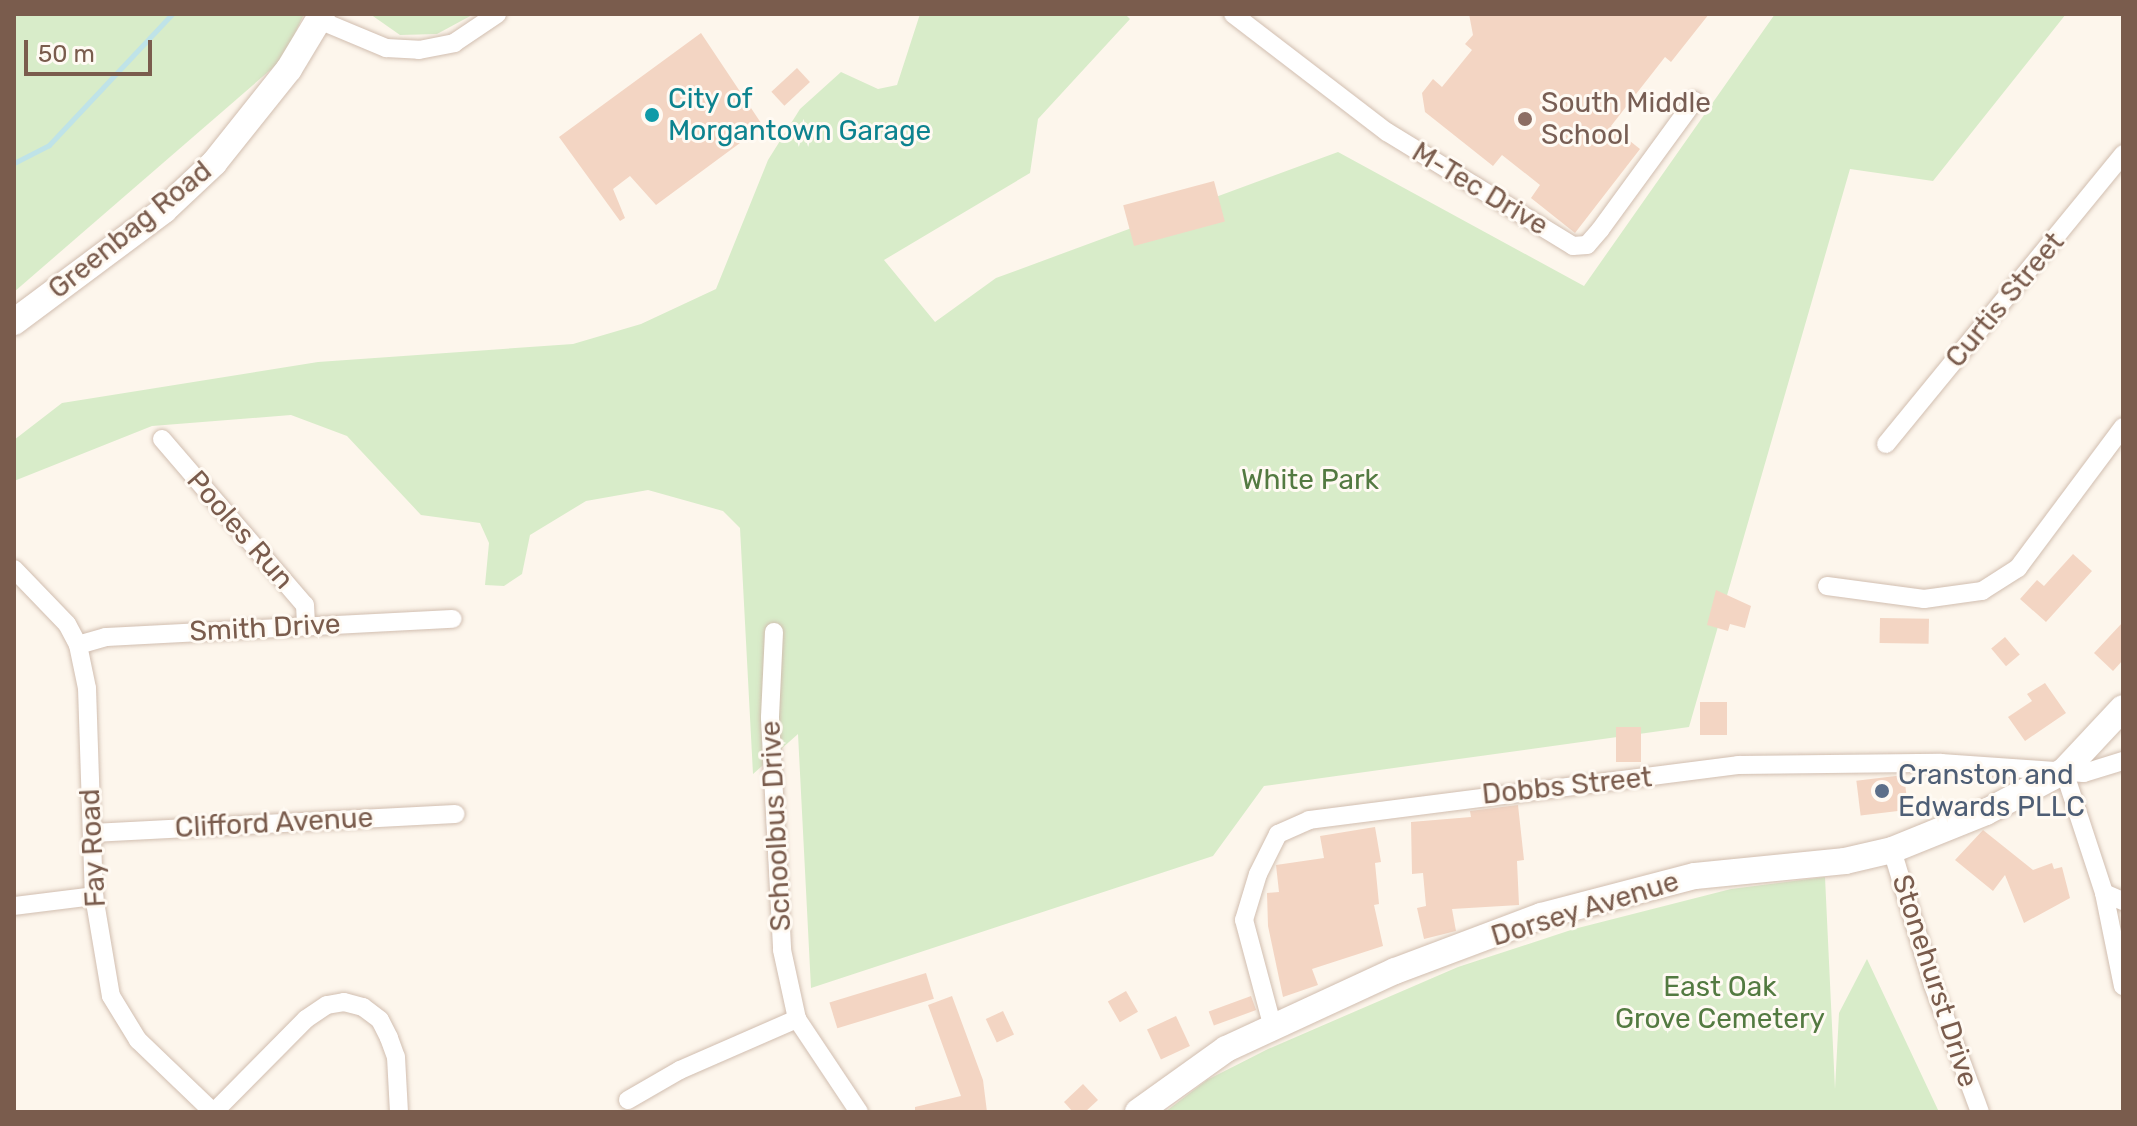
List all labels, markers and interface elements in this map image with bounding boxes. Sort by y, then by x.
scale bar [28,24,156,74]
text: 50 m [38,40,95,68]
place label: City of Morgantown Garage [668,82,931,148]
place label: South Middle School [1541,86,1711,152]
marker: City of Morgantown Garage [643,106,661,124]
marker: South Middle School [1516,110,1534,128]
street label: M-Tec Drive [1406,135,1554,243]
street label: Greenbag Road [42,154,218,306]
street label: Curtis Street [1939,226,2071,374]
park label: White Park [1241,463,1379,497]
street label: Pooles Run [180,464,300,596]
street label: Smith Drive [189,607,341,649]
street label: Schoolbus Drive [754,720,798,932]
place label: Cranston and Edwards PLLC [1898,758,2085,824]
street label: Dobbs Street [1480,760,1654,812]
marker: Cranston and Edwards PLLC [1873,782,1891,800]
street label: Fay Road [73,788,113,908]
street label: Clifford Avenue [174,801,374,845]
street label: Dorsey Avenue [1486,864,1684,954]
street label: Stonehurst Drive [1885,871,1985,1091]
park label: East Oak Grove Cemetery [1615,970,1825,1036]

